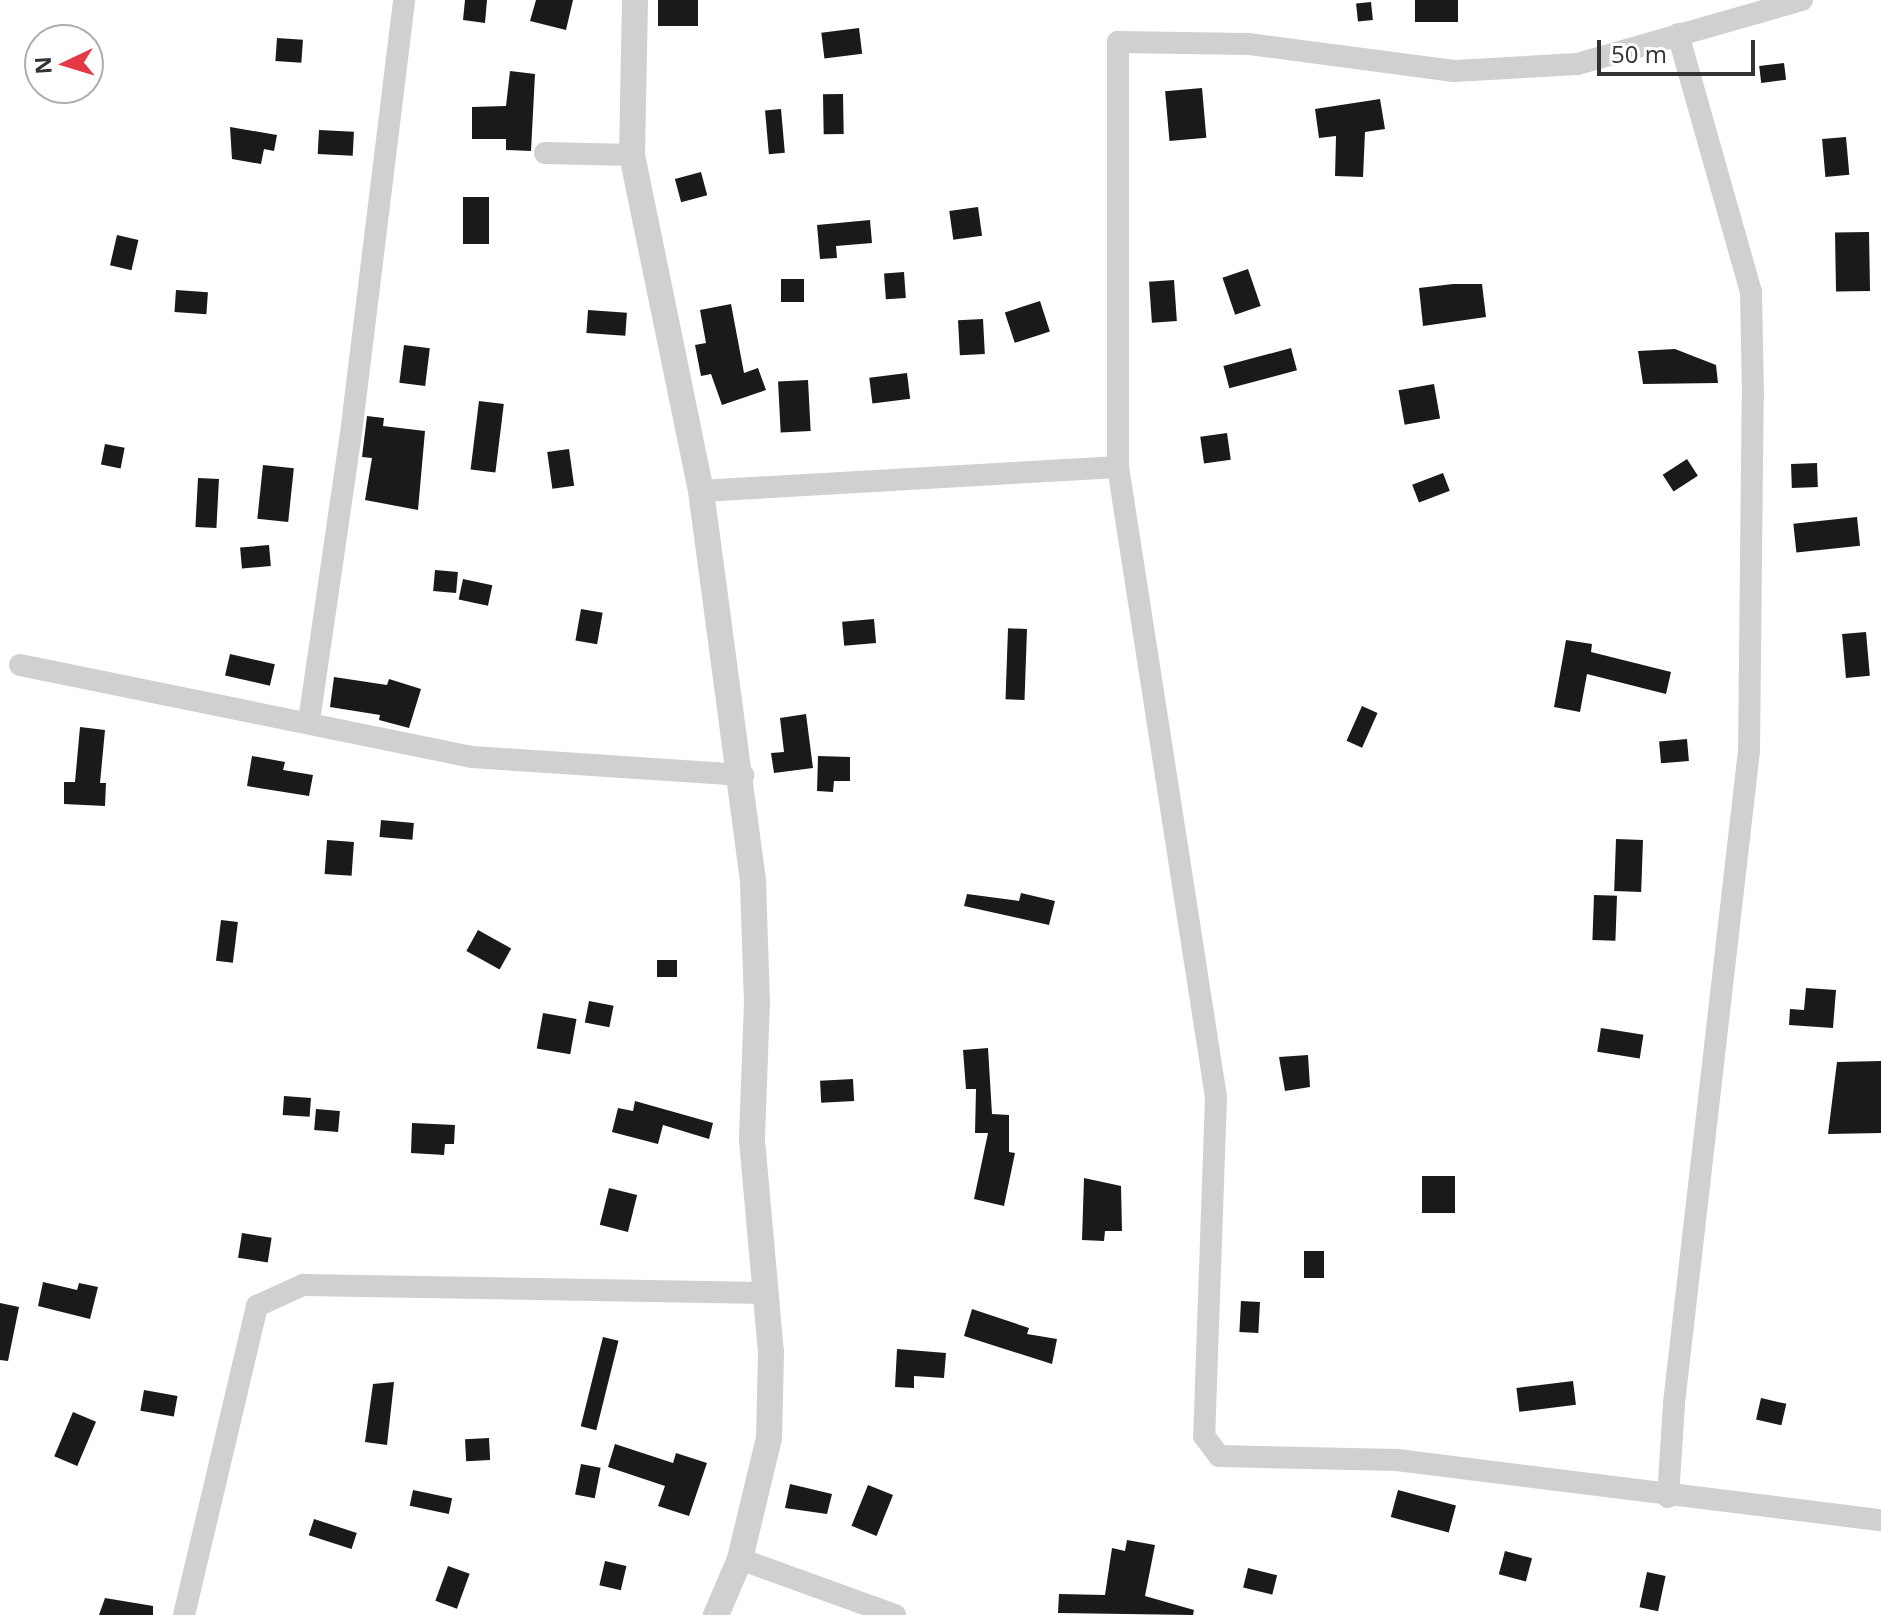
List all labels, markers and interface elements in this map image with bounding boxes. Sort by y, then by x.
north arrow [24,24,104,104]
scale bar [1601,24,1759,74]
text: 50 m [1611,37,1667,70]
text: N [26,56,58,76]

